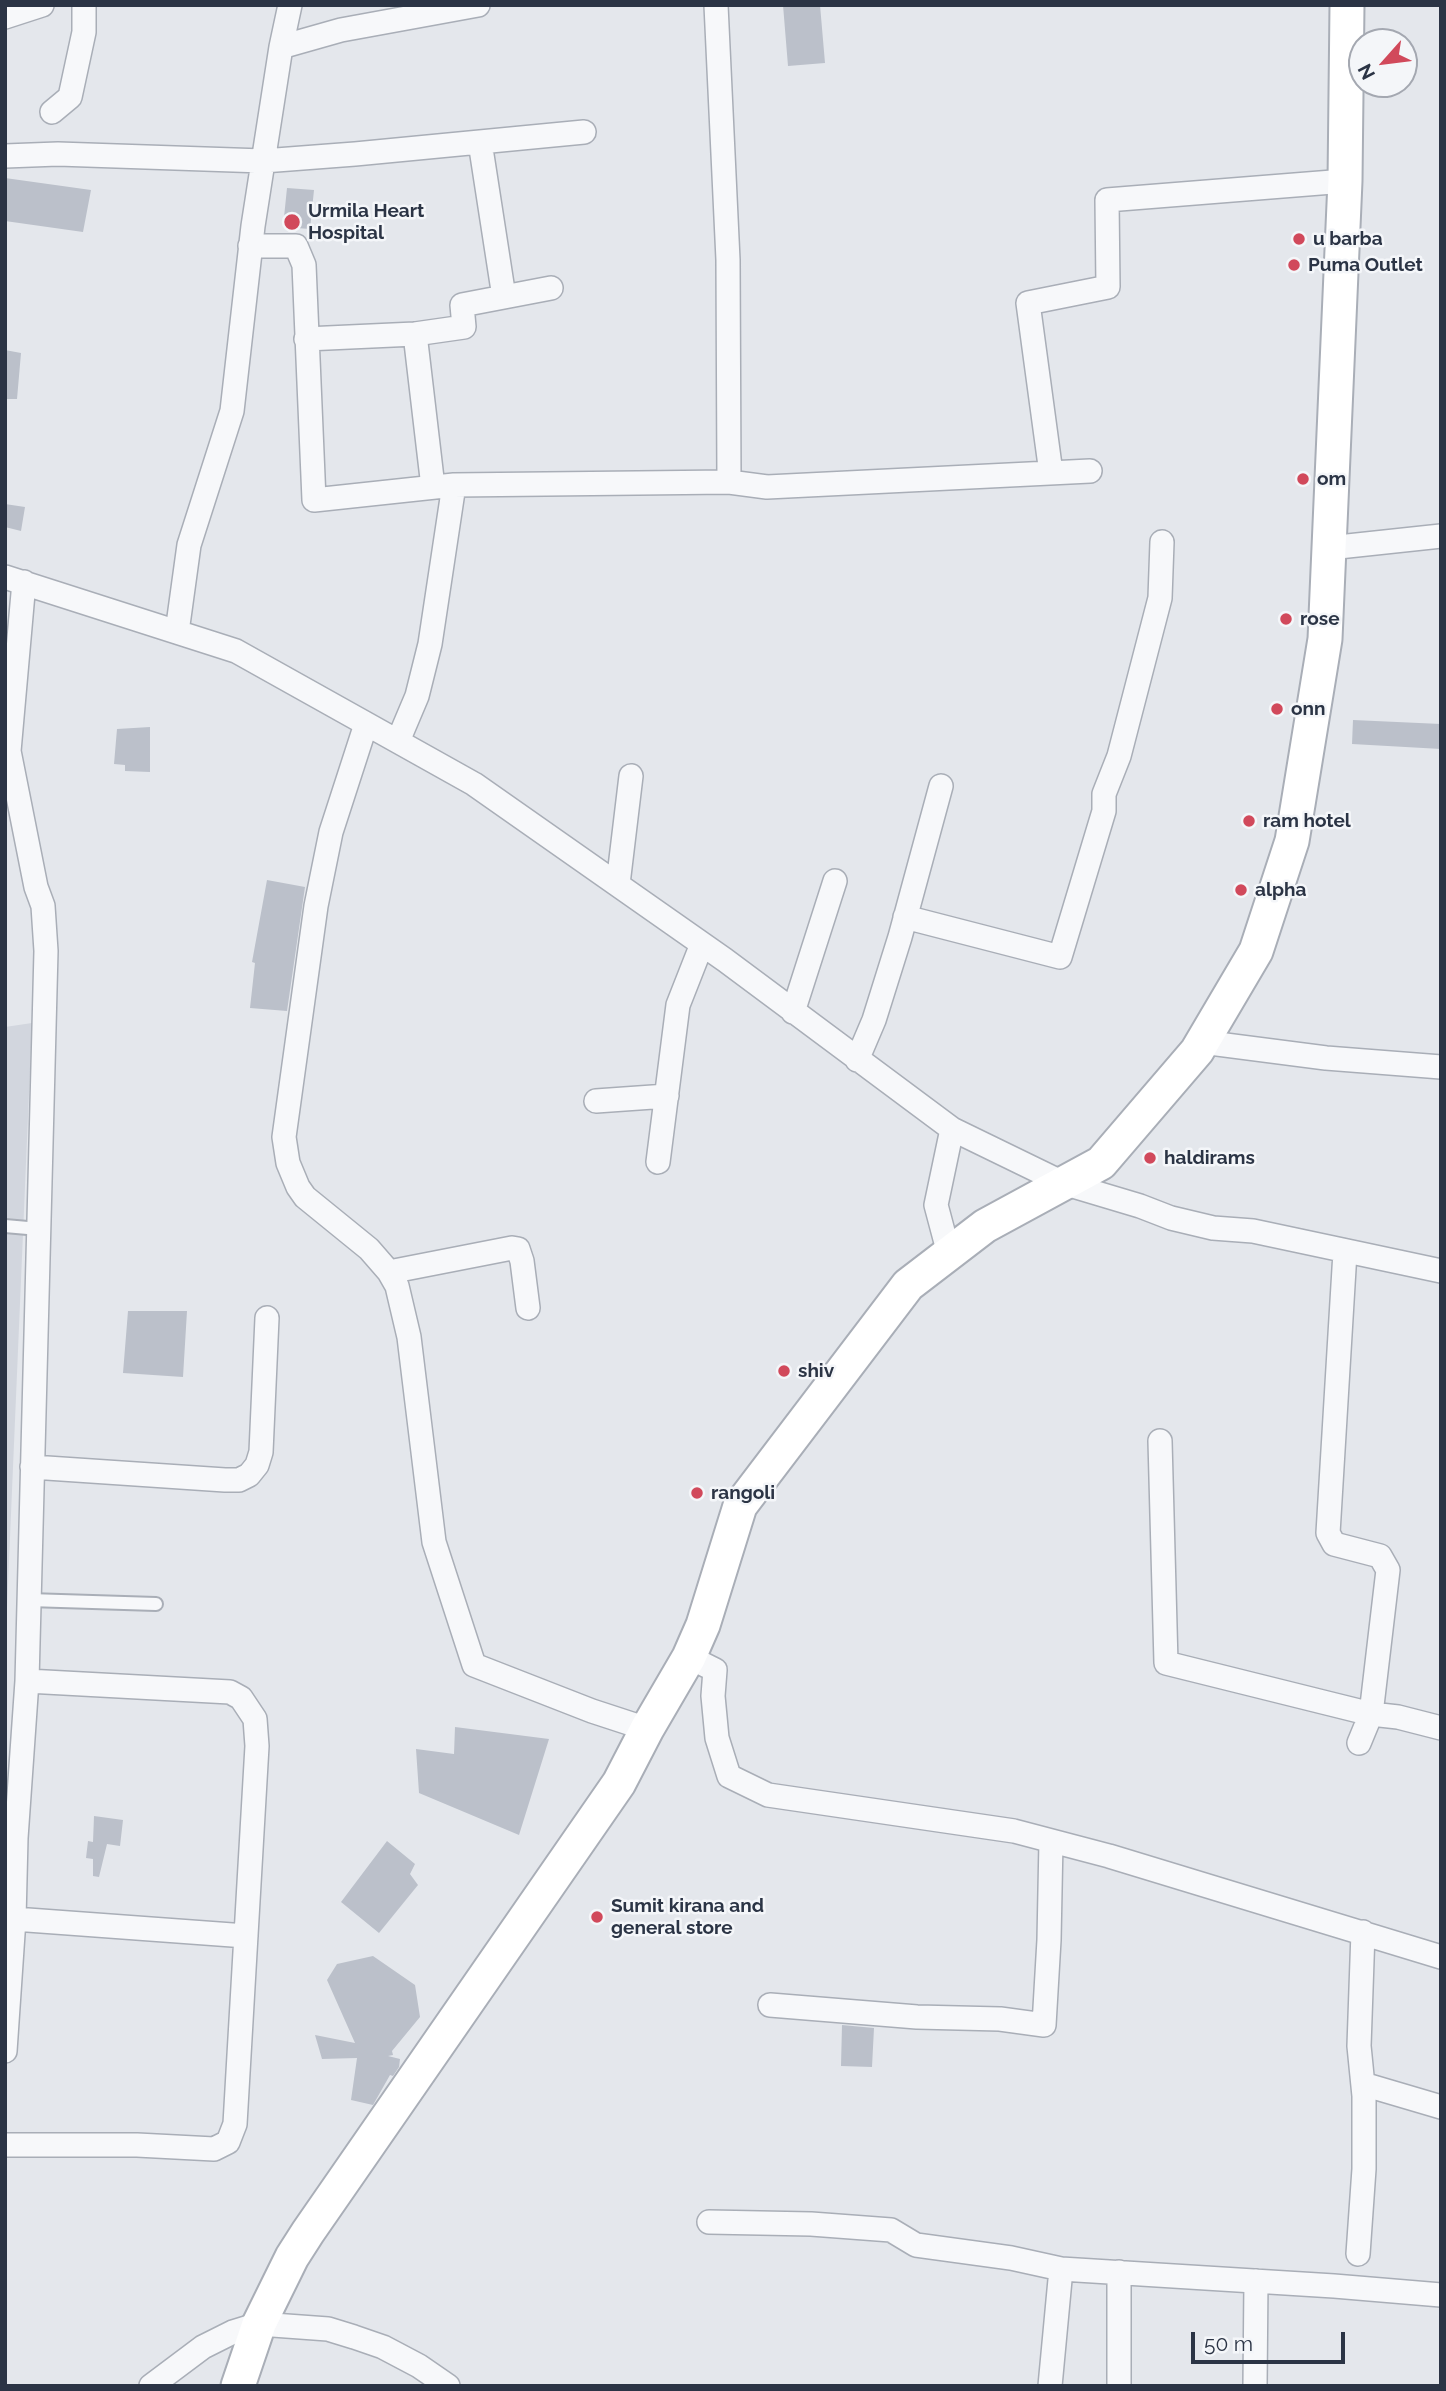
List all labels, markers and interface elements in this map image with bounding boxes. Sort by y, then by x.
north arrow [1348,28,1418,98]
text: N [1353,60,1379,83]
place label: Urmila Heart Hospital [308,200,424,244]
marker: Urmila Heart Hospital [282,212,302,232]
place label: u barba [1313,228,1383,250]
marker: u barba [1291,231,1307,247]
place label: Puma Outlet [1308,254,1423,276]
marker: Puma Outlet [1286,257,1302,273]
place label: om [1317,468,1346,490]
marker: om [1295,471,1311,487]
place label: rose [1300,608,1340,630]
marker: rose [1278,611,1294,627]
place label: onn [1291,698,1325,720]
marker: onn [1269,701,1285,717]
place label: ram hotel [1263,810,1351,832]
marker: ram hotel [1241,813,1257,829]
place label: alpha [1255,879,1306,901]
marker: alpha [1233,882,1249,898]
place label: haldirams [1164,1147,1255,1169]
marker: haldirams [1142,1150,1158,1166]
place label: shiv [798,1360,834,1382]
marker: shiv [776,1363,792,1379]
place label: rangoli [711,1482,775,1504]
marker: rangoli [689,1485,705,1501]
place label: Sumit kirana and general store [611,1895,764,1939]
marker: Sumit kirana and general store [589,1909,605,1925]
scale bar [1194,2318,1348,2362]
text: 50 m [1204,2331,1253,2356]

